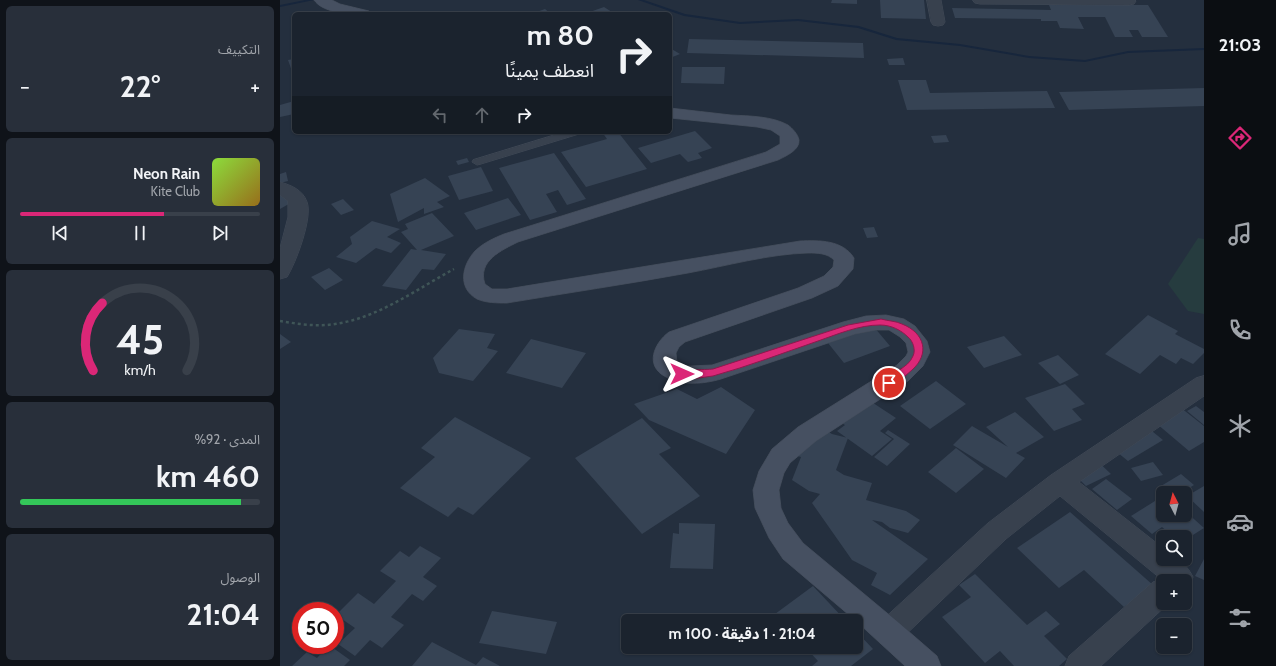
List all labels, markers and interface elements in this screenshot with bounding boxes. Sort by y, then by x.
text: 80 m [527,18,594,52]
icon: right [608,28,660,80]
text: 21:03 [1219,34,1261,56]
text: التكييف [218,41,260,57]
text: انعطف يمينًا [505,60,594,82]
text: 22° [120,68,160,105]
text: − [20,73,30,100]
text: + [250,73,260,100]
icon: left [429,104,451,126]
icon: ahead [471,104,493,126]
icon: right [513,104,535,126]
icon: directions [1226,124,1254,152]
text: Neon Rain [133,165,200,183]
text: Kite Club [151,183,200,199]
icon: music [1226,220,1254,248]
icon: previous [49,222,71,244]
icon: pause [129,222,151,244]
icon: next [209,222,231,244]
text: 45 [116,314,164,364]
icon: phone [1226,316,1254,344]
position arrow [661,353,703,395]
text: km/h [124,361,156,379]
pin [872,366,906,400]
icon: arrive [878,372,900,394]
icon: climate [1226,412,1254,440]
text: المدى · 92% [194,431,260,447]
text: 460 km [156,458,260,495]
north arrow [1156,486,1192,522]
map controls [1156,486,1192,654]
icon: car [1226,508,1254,536]
button: search [1156,530,1192,566]
text: الوصول [220,569,260,585]
button: + [1156,574,1192,610]
text: 21:04 [187,596,260,633]
speed limit sign: 50 [292,602,344,654]
icon: filters [1226,604,1254,632]
button: − [1156,618,1192,654]
text: 21:04 · 1 دقيقة · 100 m [669,625,816,643]

